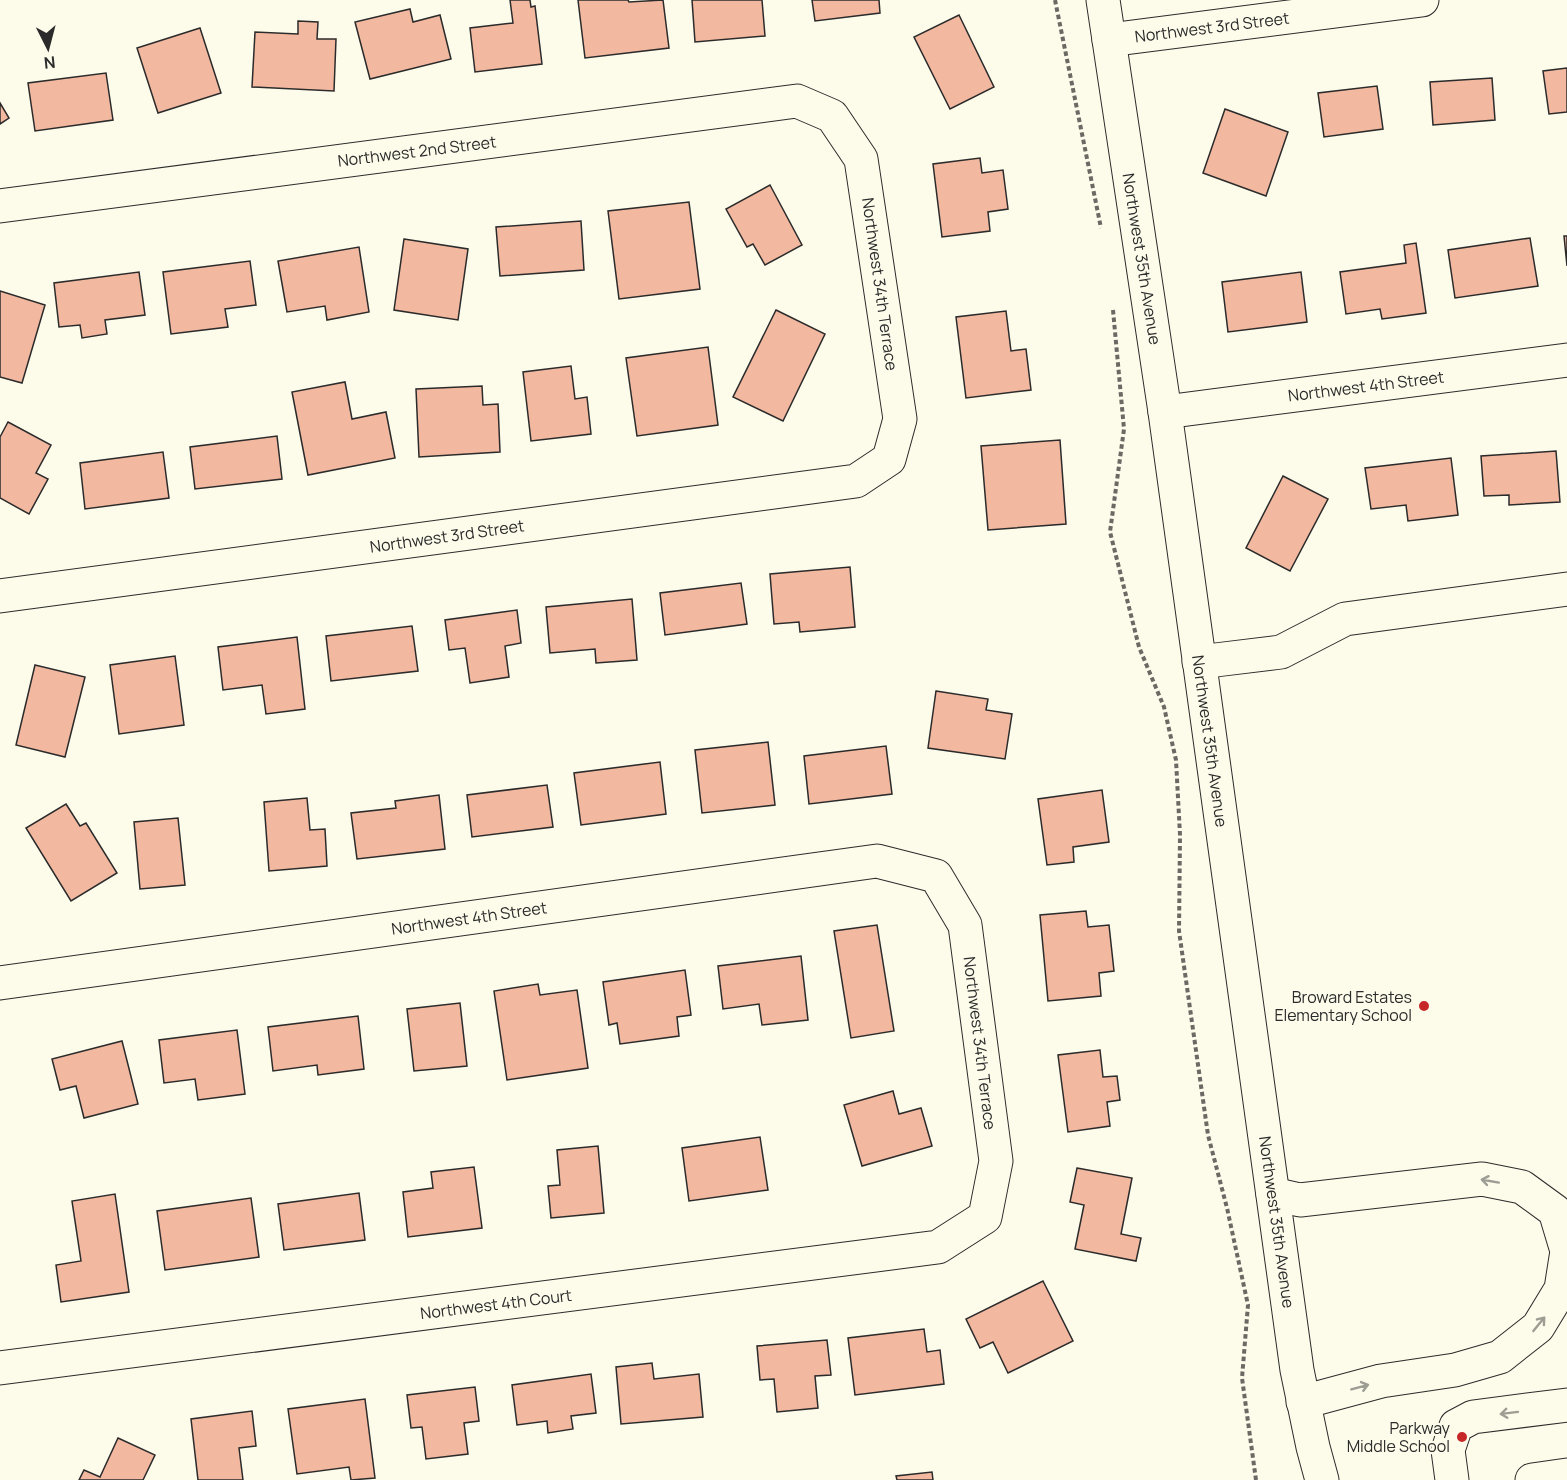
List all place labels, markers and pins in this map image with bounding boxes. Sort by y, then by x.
place label: Broward Estates Elementary School [1274,986,1412,1026]
marker: Broward Estates Elementary School [1417,999,1431,1013]
place label: Parkway Middle School [1347,1417,1451,1457]
marker: Parkway Middle School [1455,1430,1469,1444]

